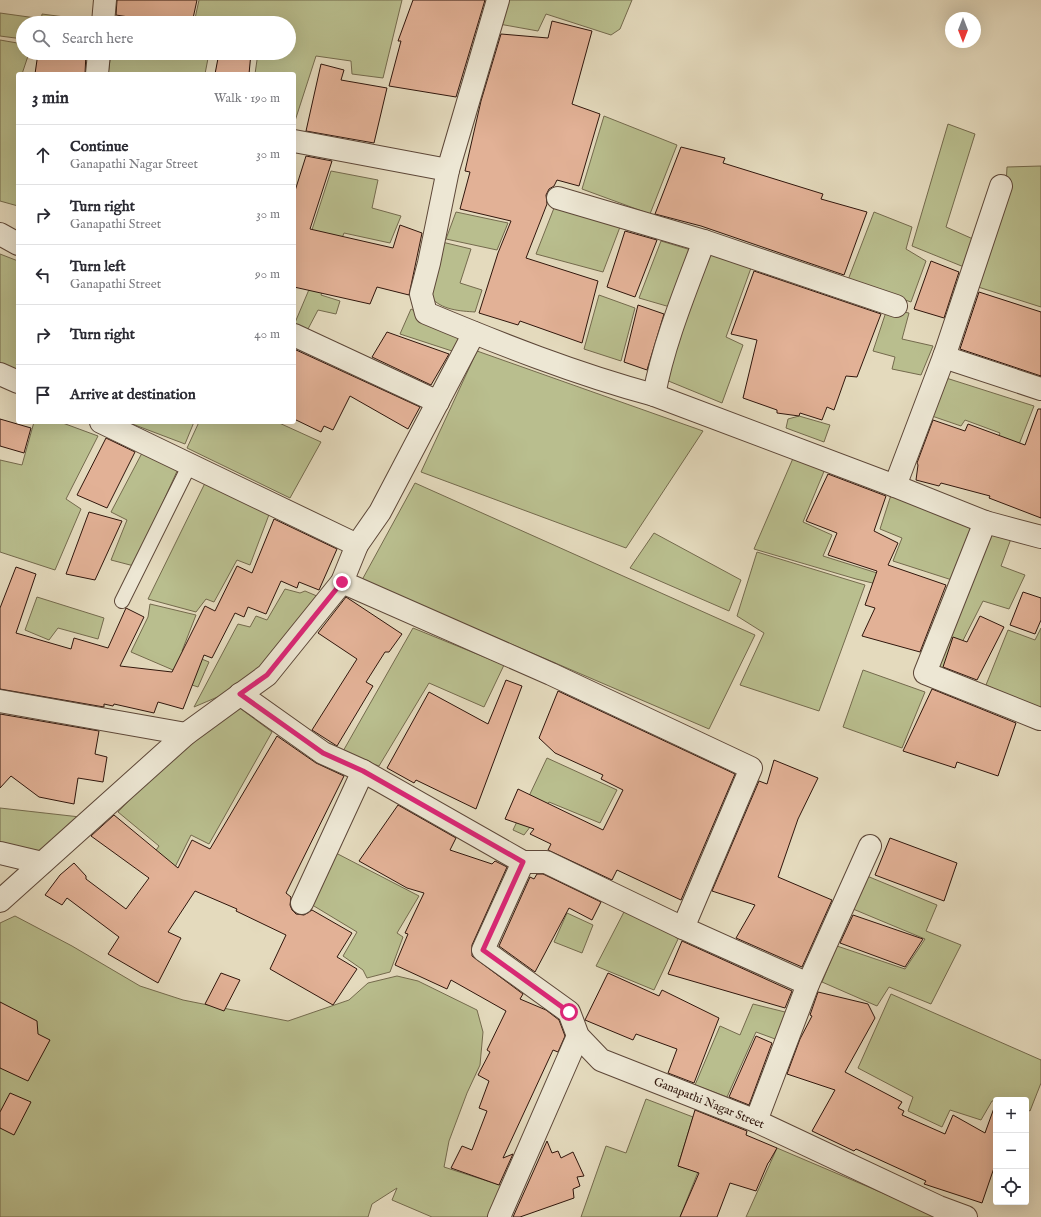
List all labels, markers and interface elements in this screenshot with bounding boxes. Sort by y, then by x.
north arrow [945,12,981,48]
search box [16,16,296,60]
icon: search [30,27,52,49]
text: Search here [62,29,133,48]
text: 3 min [32,88,69,109]
text: Walk · 190 m [214,90,280,107]
text: Continue [70,137,128,156]
icon: ahead [32,144,54,166]
text: 30 m [256,146,280,163]
text: Ganapathi Nagar Street [70,156,198,173]
text: Turn right [70,197,135,216]
icon: right [32,204,54,226]
text: 30 m [256,206,280,223]
text: Ganapathi Street [70,216,161,233]
text: Turn left [70,257,126,276]
icon: left [32,264,54,286]
text: 90 m [255,266,280,283]
text: Ganapathi Street [70,276,161,293]
icon: right [32,324,54,346]
text: Turn right [70,325,135,344]
text: 40 m [254,326,280,343]
icon: arrive [32,384,54,406]
text: Arrive at destination [70,385,196,404]
route end [333,573,351,591]
route start [560,1003,578,1021]
street label: Ganapathi Nagar Street [651,1074,767,1133]
map controls [993,1097,1029,1205]
button: + [993,1097,1029,1133]
button: − [993,1133,1029,1169]
button: locate [993,1169,1029,1205]

